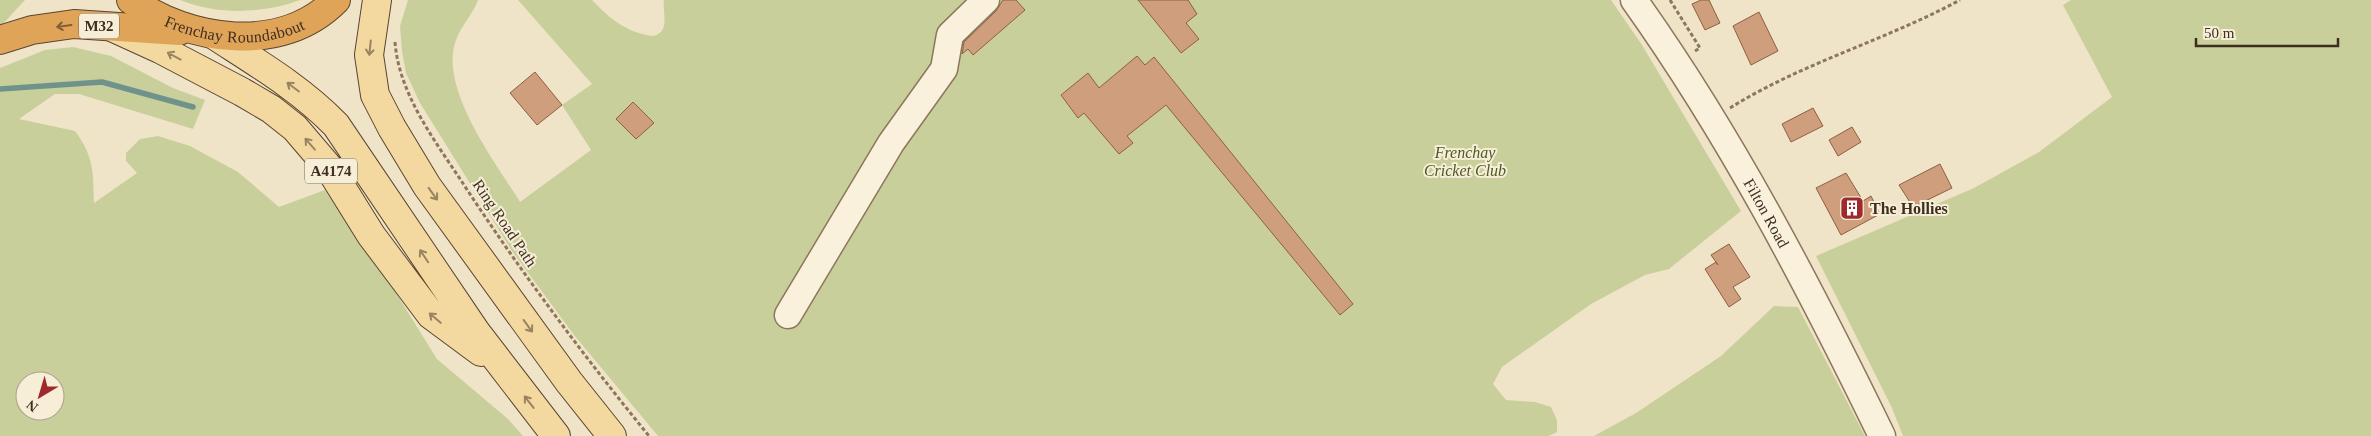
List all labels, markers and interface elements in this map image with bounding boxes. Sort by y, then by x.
street label: Frenchay Roundabout [162,12,307,45]
road number: M32 [79,14,119,38]
scale bar [2196,15,2338,47]
one-way arrow [57,21,73,31]
text: 50 m [2204,25,2235,41]
one-way arrow [366,40,375,56]
one-way arrow [167,51,182,61]
one-way arrow [287,82,300,93]
one-way arrow [304,138,315,151]
park label: Frenchay Cricket Club [1424,144,1506,179]
road number: A4174 [305,158,357,184]
street label: Filton Road [1741,175,1793,250]
street label: Ring Road Path [469,176,540,270]
one-way arrow [428,187,438,201]
building icon: The Hollies [1839,195,1865,221]
place label: The Hollies [1870,200,1948,217]
one-way arrow [419,250,429,264]
one-way arrow [429,312,442,323]
one-way arrow [523,319,533,333]
north arrow [15,371,65,421]
one-way arrow [524,396,535,409]
text: N [24,397,41,415]

